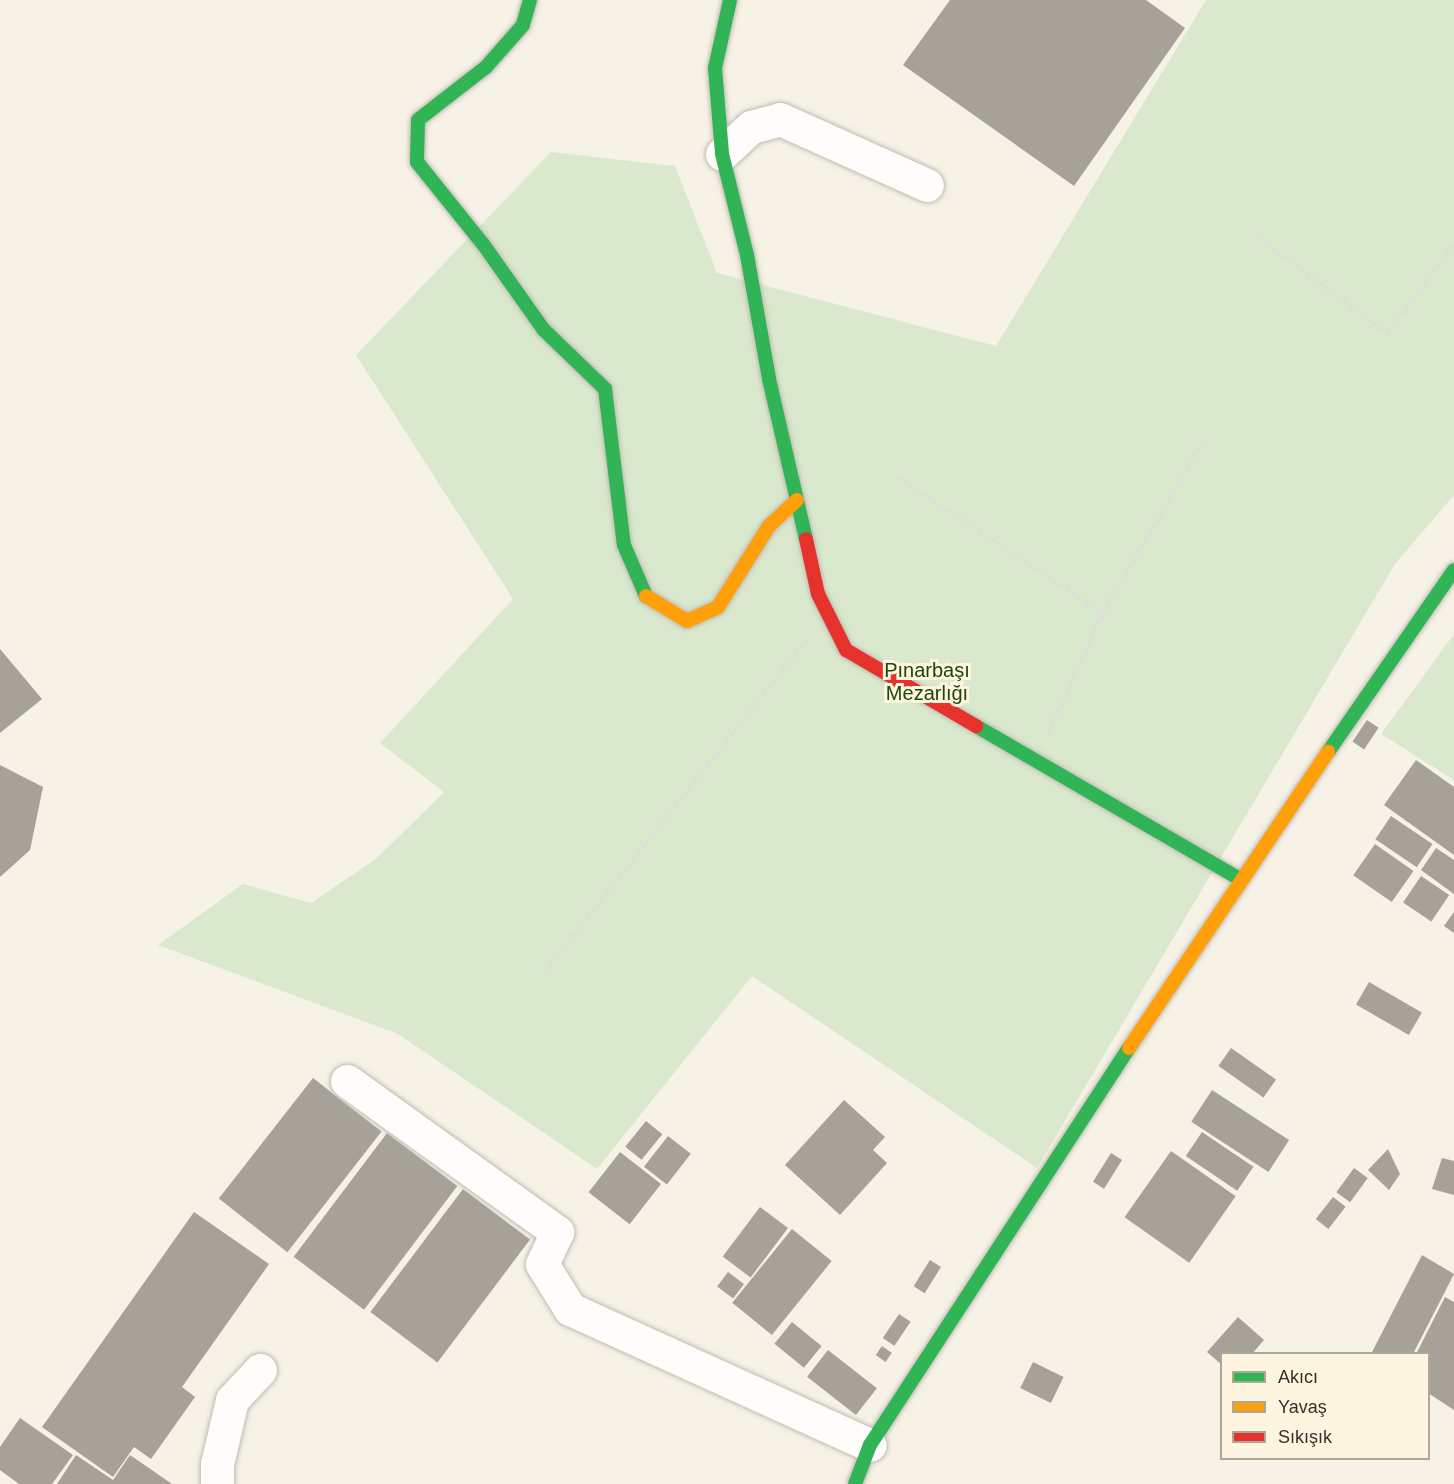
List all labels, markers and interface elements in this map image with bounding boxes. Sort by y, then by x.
park label: Pınarbaşı Mezarlığı [884,658,970,705]
legend [1220,1352,1430,1460]
text: Akıcı [1278,1367,1318,1387]
text: Yavaş [1278,1397,1327,1417]
text: Sıkışık [1278,1427,1332,1447]

